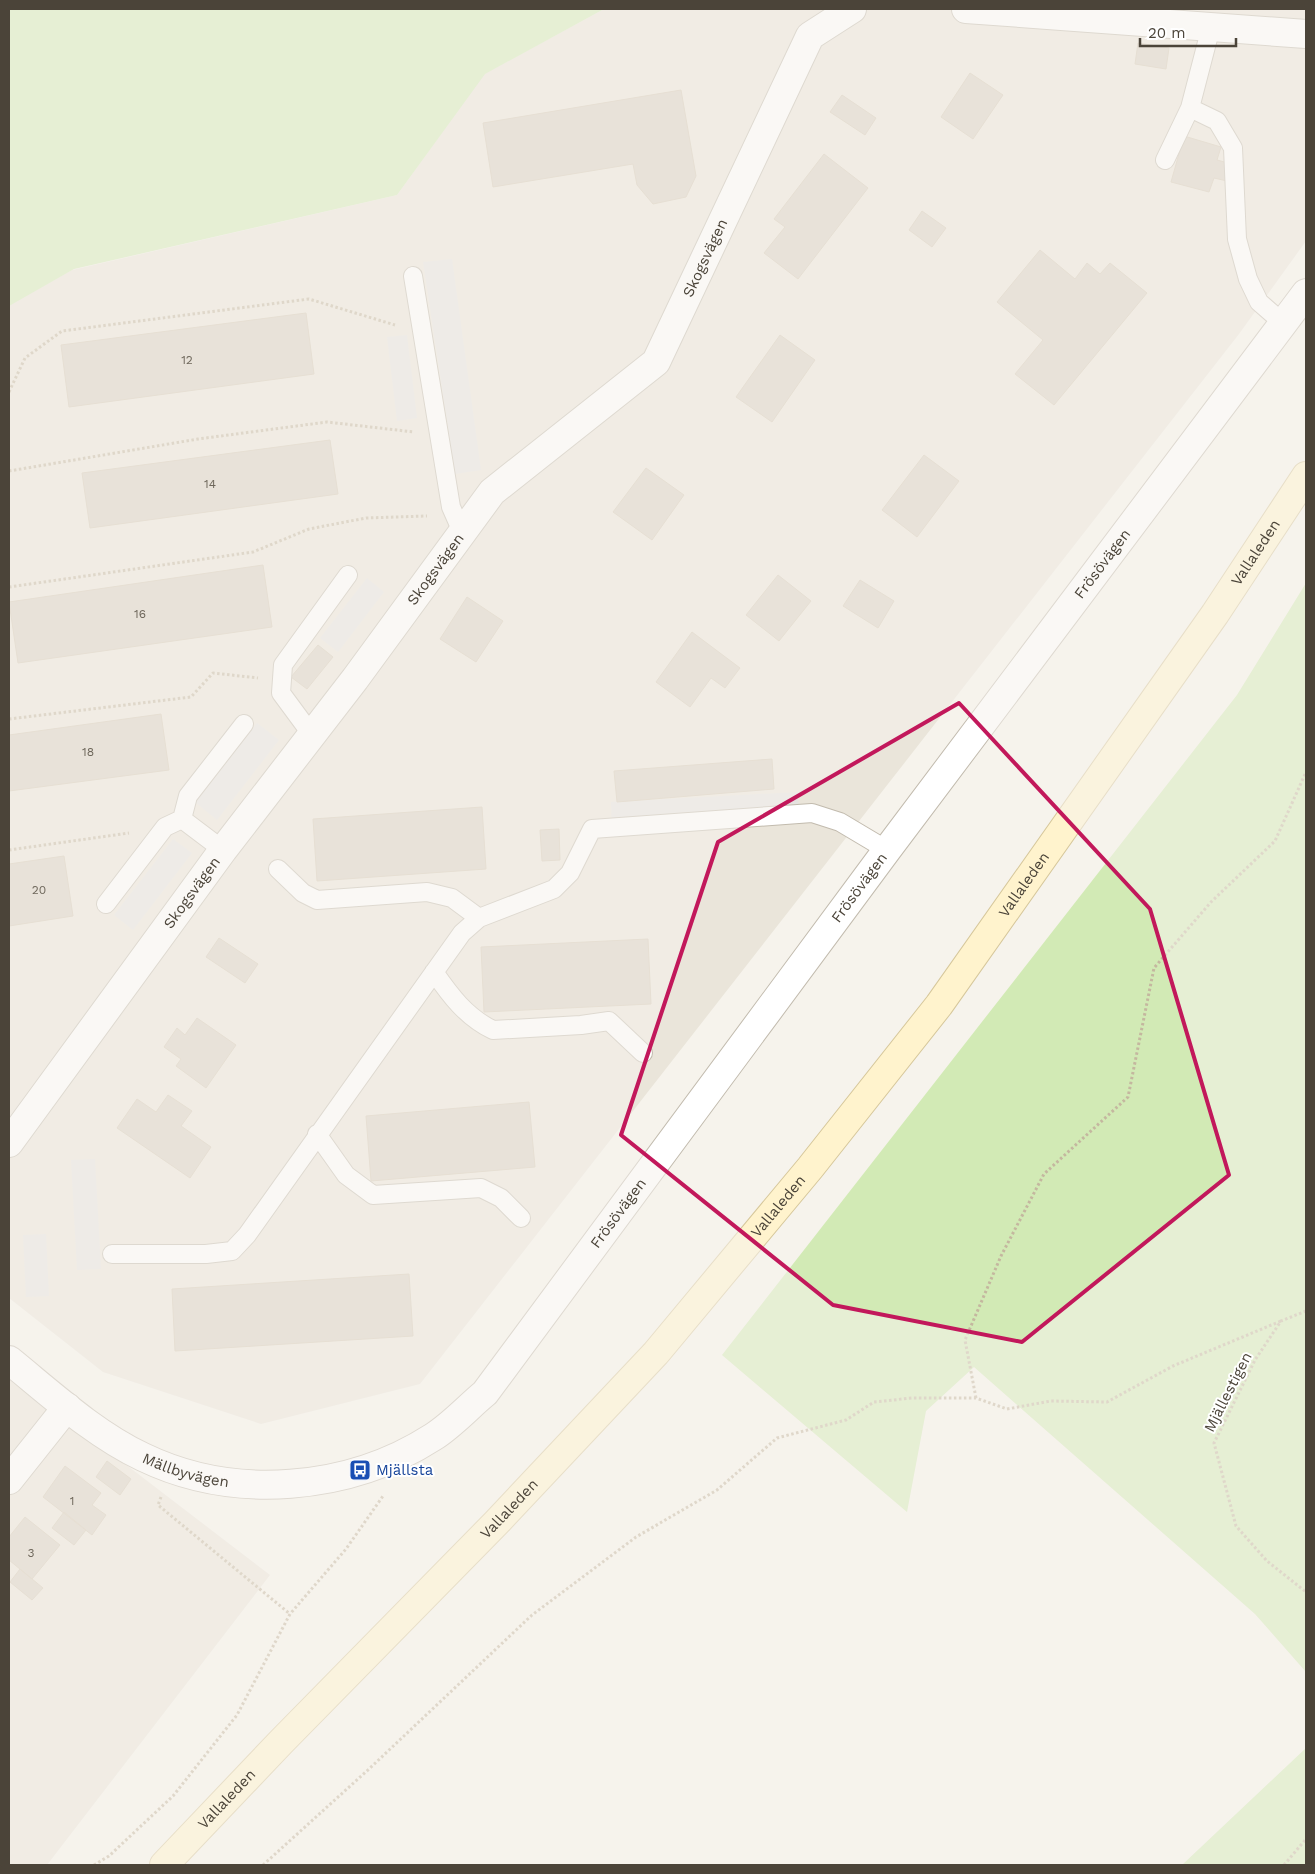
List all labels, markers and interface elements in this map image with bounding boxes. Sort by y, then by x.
scale bar [1140,15,1236,47]
text: 20 m [1148,24,1186,42]
street label: Skogsvägen [679,216,731,300]
house number: 12 [181,353,193,367]
house number: 14 [204,477,216,491]
street label: Vallaleden [1227,516,1284,589]
street label: Frösövägen [1070,525,1134,602]
street label: Skogsvägen [403,530,468,609]
house number: 16 [134,607,146,621]
house number: 18 [82,745,94,759]
street label: Frösövägen [827,849,891,926]
street label: Vallaleden [995,849,1053,921]
street label: Skogsvägen [160,853,224,932]
house number: 20 [32,883,46,897]
street label: Vallaleden [747,1171,809,1241]
street label: Frösövägen [586,1175,650,1252]
street label: Mjällestigen [1200,1349,1256,1435]
street label: Mällbyvägen [140,1449,230,1491]
bus stop icon: Mjällsta [348,1458,372,1482]
place label: Mjällsta [376,1461,434,1479]
street label: Vallaleden [477,1475,542,1542]
house number: 1 [70,1494,74,1508]
house number: 3 [28,1546,35,1560]
street label: Vallaleden [194,1765,259,1833]

